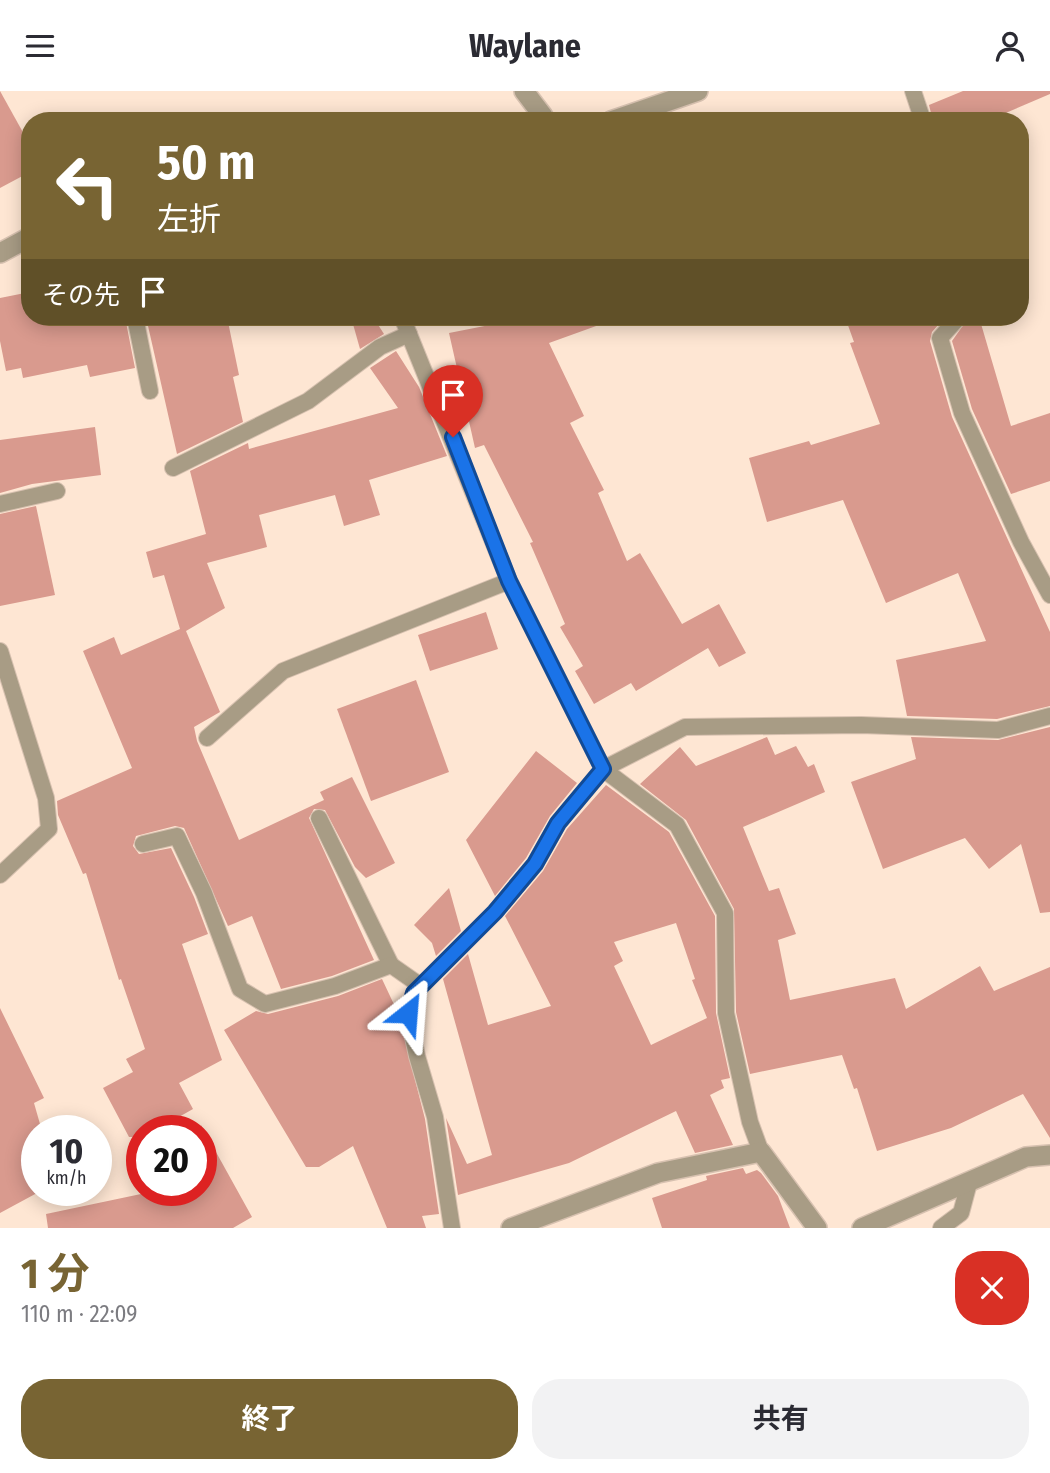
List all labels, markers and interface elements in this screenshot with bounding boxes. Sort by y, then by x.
icon: menu [21,27,59,65]
text: Waylane [469,27,581,65]
icon: person [991,27,1029,65]
text: 50 m [157,133,255,192]
icon: left [42,140,133,231]
text: 左折 [157,200,221,238]
icon: arrive [134,273,172,311]
text: その先 [42,280,120,311]
pin [423,365,483,437]
icon: arrive [434,376,472,414]
position arrow [371,976,445,1050]
speed limit sign: 20 [126,1115,217,1206]
text: 10 [50,1130,83,1172]
text: km/h [46,1167,87,1189]
text: 1 分 [21,1249,90,1299]
button: close [955,1251,1029,1325]
text: 110 m · 22:09 [21,1300,138,1328]
button: 終了 [21,1379,518,1459]
button: 共有 [532,1379,1029,1459]

